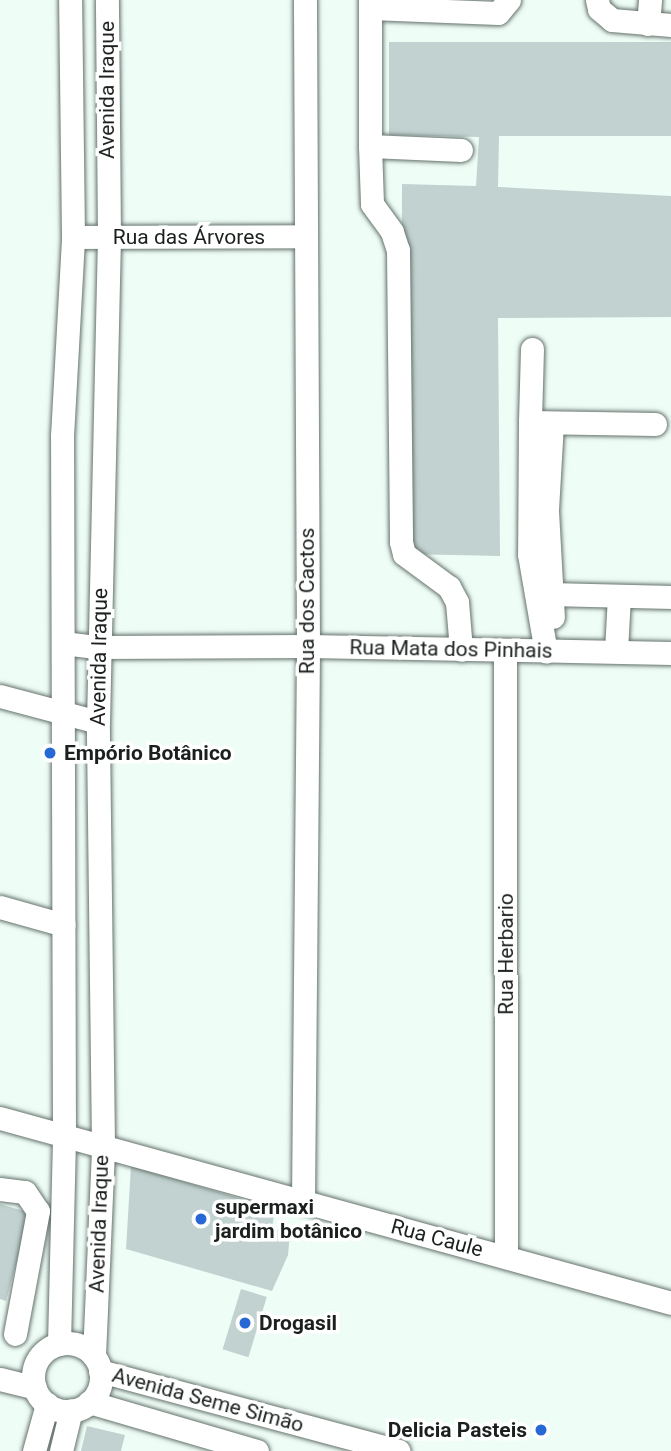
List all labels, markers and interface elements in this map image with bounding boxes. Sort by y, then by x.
street label: Avenida Iraque [94,21,120,159]
street label: Rua das Árvores [113,224,265,250]
street label: Rua dos Cactos [294,528,320,674]
street label: Avenida Iraque [85,588,113,726]
street label: Rua Mata dos Pinhais [349,635,553,663]
place label: Empório Botânico [64,740,232,766]
marker: Empório Botânico [42,745,58,761]
street label: Rua Herbario [493,893,519,1015]
street label: Avenida Iraque [84,1155,114,1293]
place label: supermaxi jardim botânico [215,1194,362,1244]
marker: supermaxi jardim botânico [193,1211,209,1227]
street label: Rua Caule [388,1214,486,1262]
place label: Drogasil [259,1310,337,1336]
marker: Drogasil [237,1315,253,1331]
street label: Avenida Seme Simão [109,1362,307,1438]
place label: Delicia Pasteis [388,1417,527,1443]
marker: Delicia Pasteis [533,1422,549,1438]

